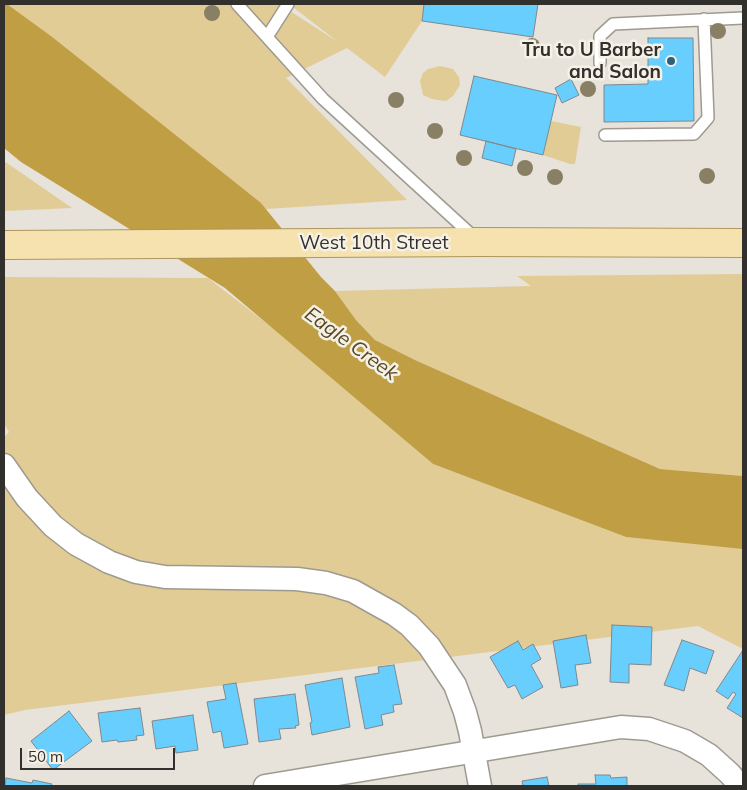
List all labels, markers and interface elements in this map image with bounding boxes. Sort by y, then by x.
place label: Tru to U Barber and Salon [522,39,661,83]
marker: Tru to U Barber and Salon [665,55,677,67]
street label: West 10th Street [299,232,449,254]
water label: Eagle Creek [300,302,402,386]
scale bar [22,738,178,770]
text: 50 m [28,747,63,766]

